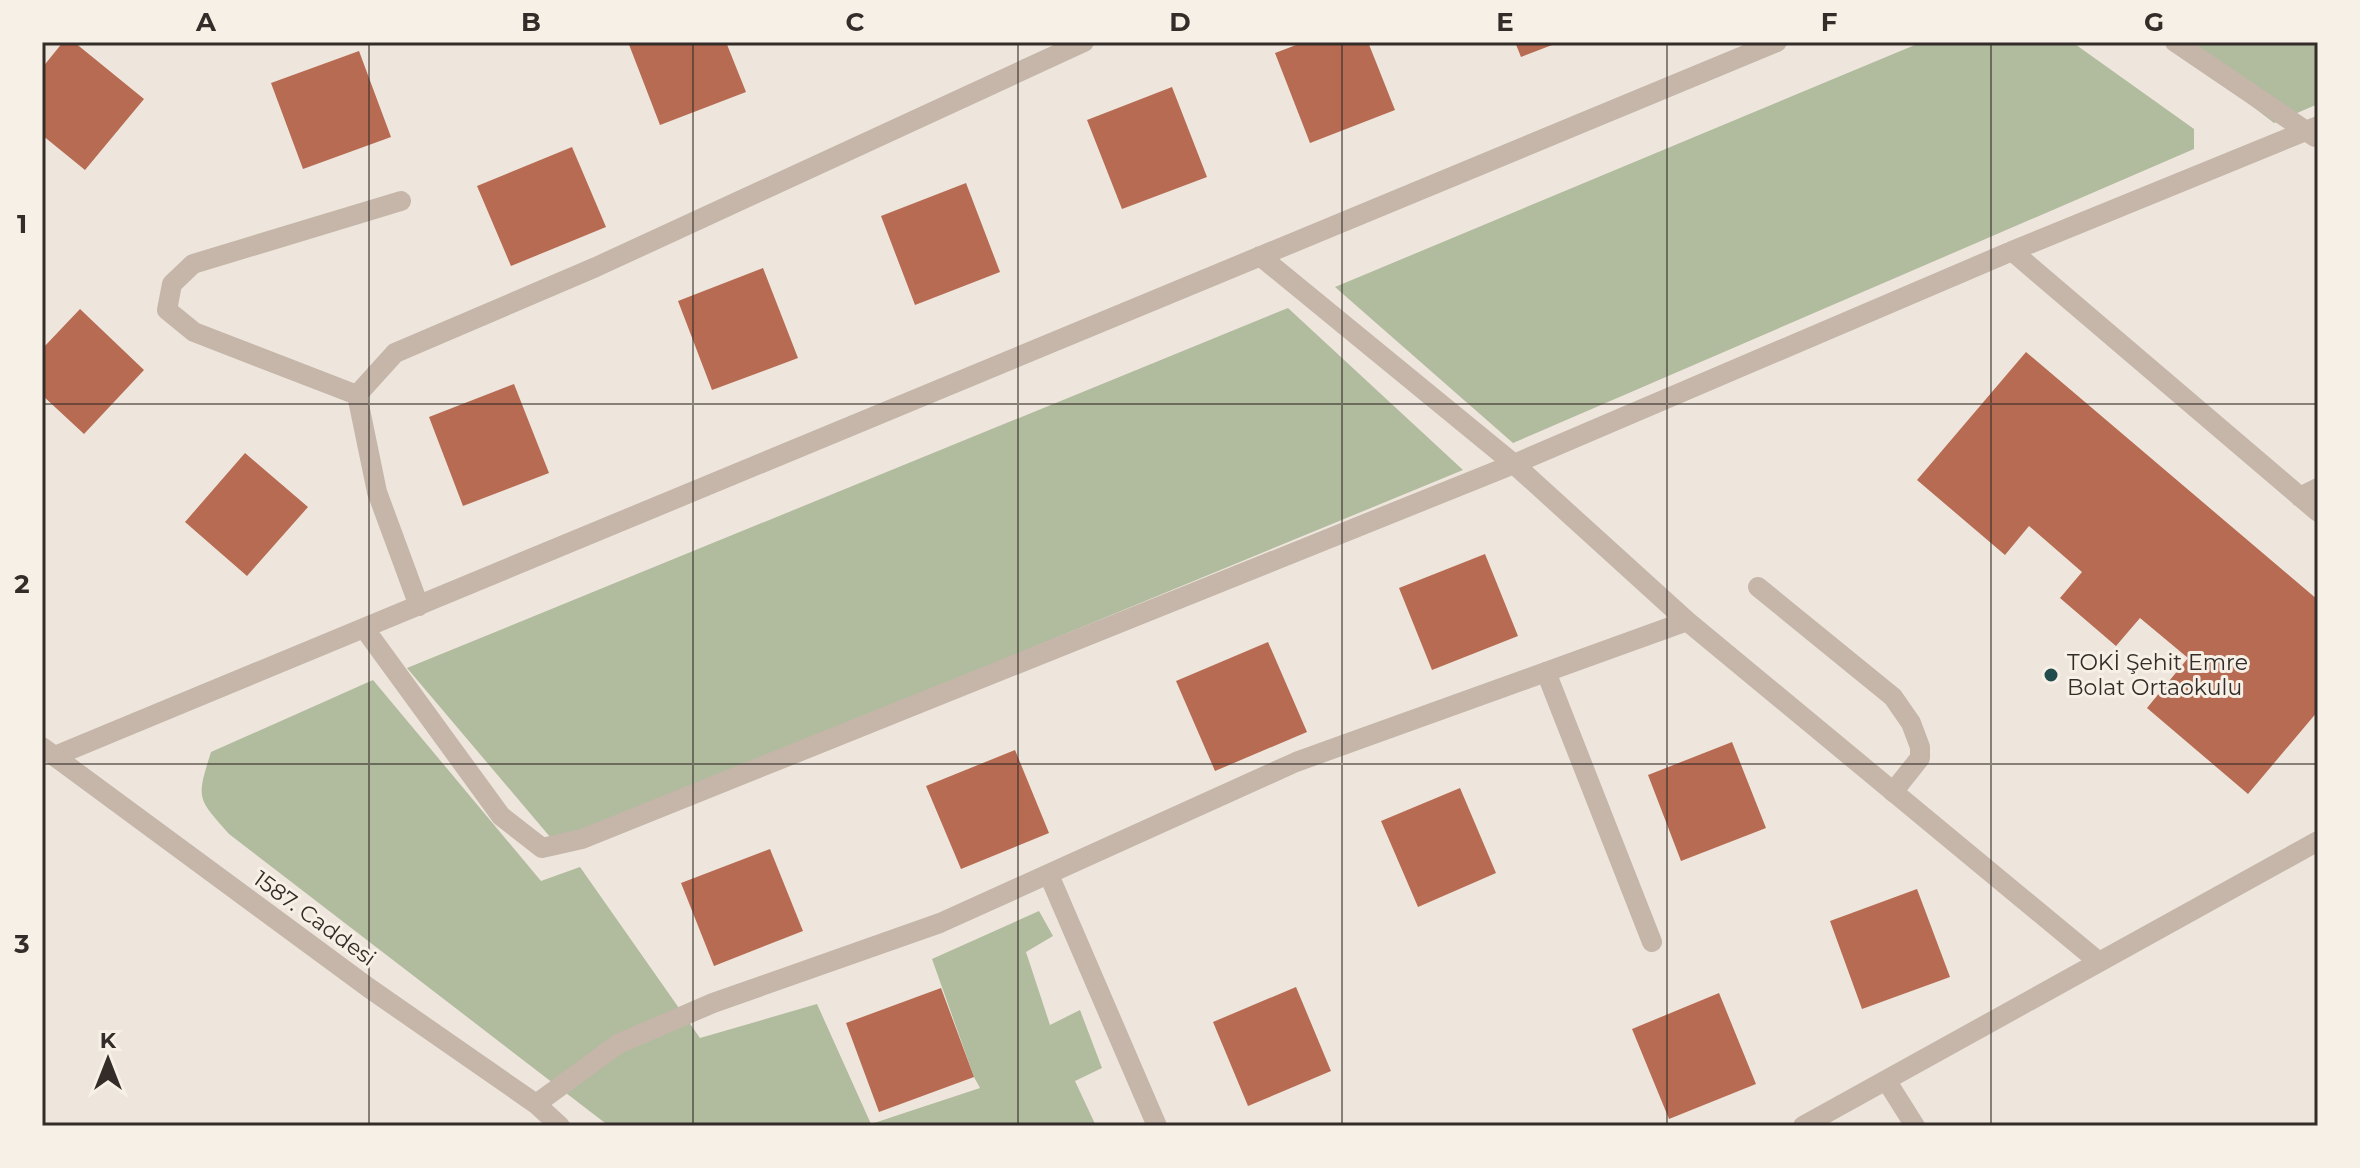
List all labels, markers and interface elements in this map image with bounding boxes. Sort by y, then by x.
text: A [195,6,217,38]
text: B [521,6,541,38]
text: C [846,6,865,38]
text: D [1169,6,1191,38]
text: E [1496,6,1514,38]
text: F [1821,6,1837,38]
text: G [2144,6,2164,38]
text: 1 [17,208,27,240]
text: 2 [14,568,30,600]
place label: TOKİ Şehit Emre Bolat Ortaokulu [2067,649,2248,701]
marker: TOKİ Şehit Emre Bolat Ortaokulu [2042,666,2060,684]
street label: 1587. Caddesi [248,865,381,972]
text: 3 [13,928,30,960]
north arrow [68,1020,148,1100]
text: K [100,1027,117,1054]

